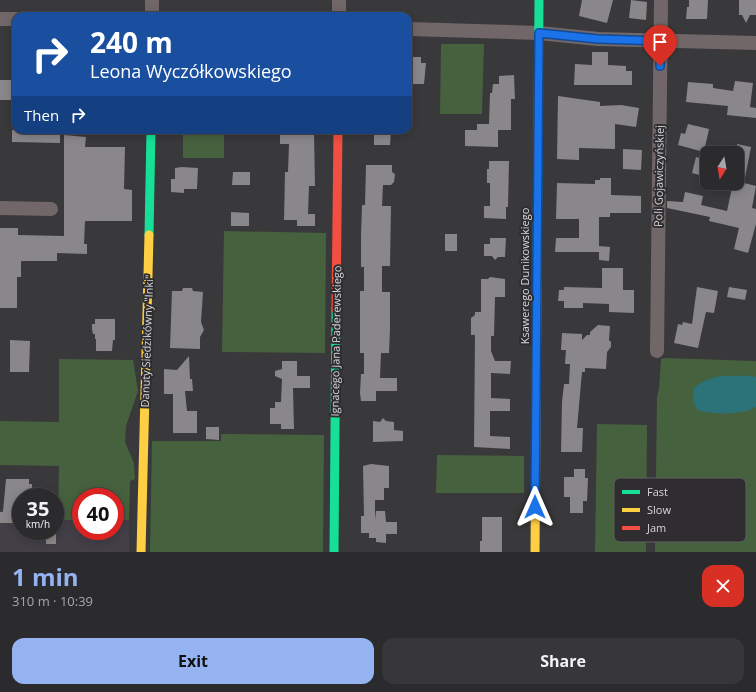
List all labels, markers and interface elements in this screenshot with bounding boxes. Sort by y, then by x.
text: 240 m [90,23,173,61]
pin [643,25,677,66]
icon: right [24,28,76,80]
icon: arrive [649,31,671,53]
text: Leona Wyczółkowskiego [90,59,292,83]
icon: right [67,104,89,126]
text: Then [24,105,59,125]
street label: Poli Gojawiczyńskiej [650,125,667,227]
north arrow [700,146,744,190]
map controls [700,146,744,190]
street label: Ksawerego Dunikowskiego [517,207,532,344]
street label: Ignacego Jana Paderewskiego [327,265,344,417]
street label: Danuty Siedzikówny "Inki" [137,274,156,408]
legend [614,478,746,542]
text: Fast [647,484,668,499]
position arrow [514,486,556,528]
speed limit sign: 40 [72,488,124,540]
text: 35 [27,495,49,522]
text: Slow [647,502,671,517]
text: km/h [26,517,50,531]
text: Jam [646,520,666,535]
text: 1 min [12,560,79,593]
button: close [702,565,744,607]
text: 310 m · 10:39 [12,592,93,610]
button: Exit [12,638,374,684]
button: Share [382,638,744,684]

